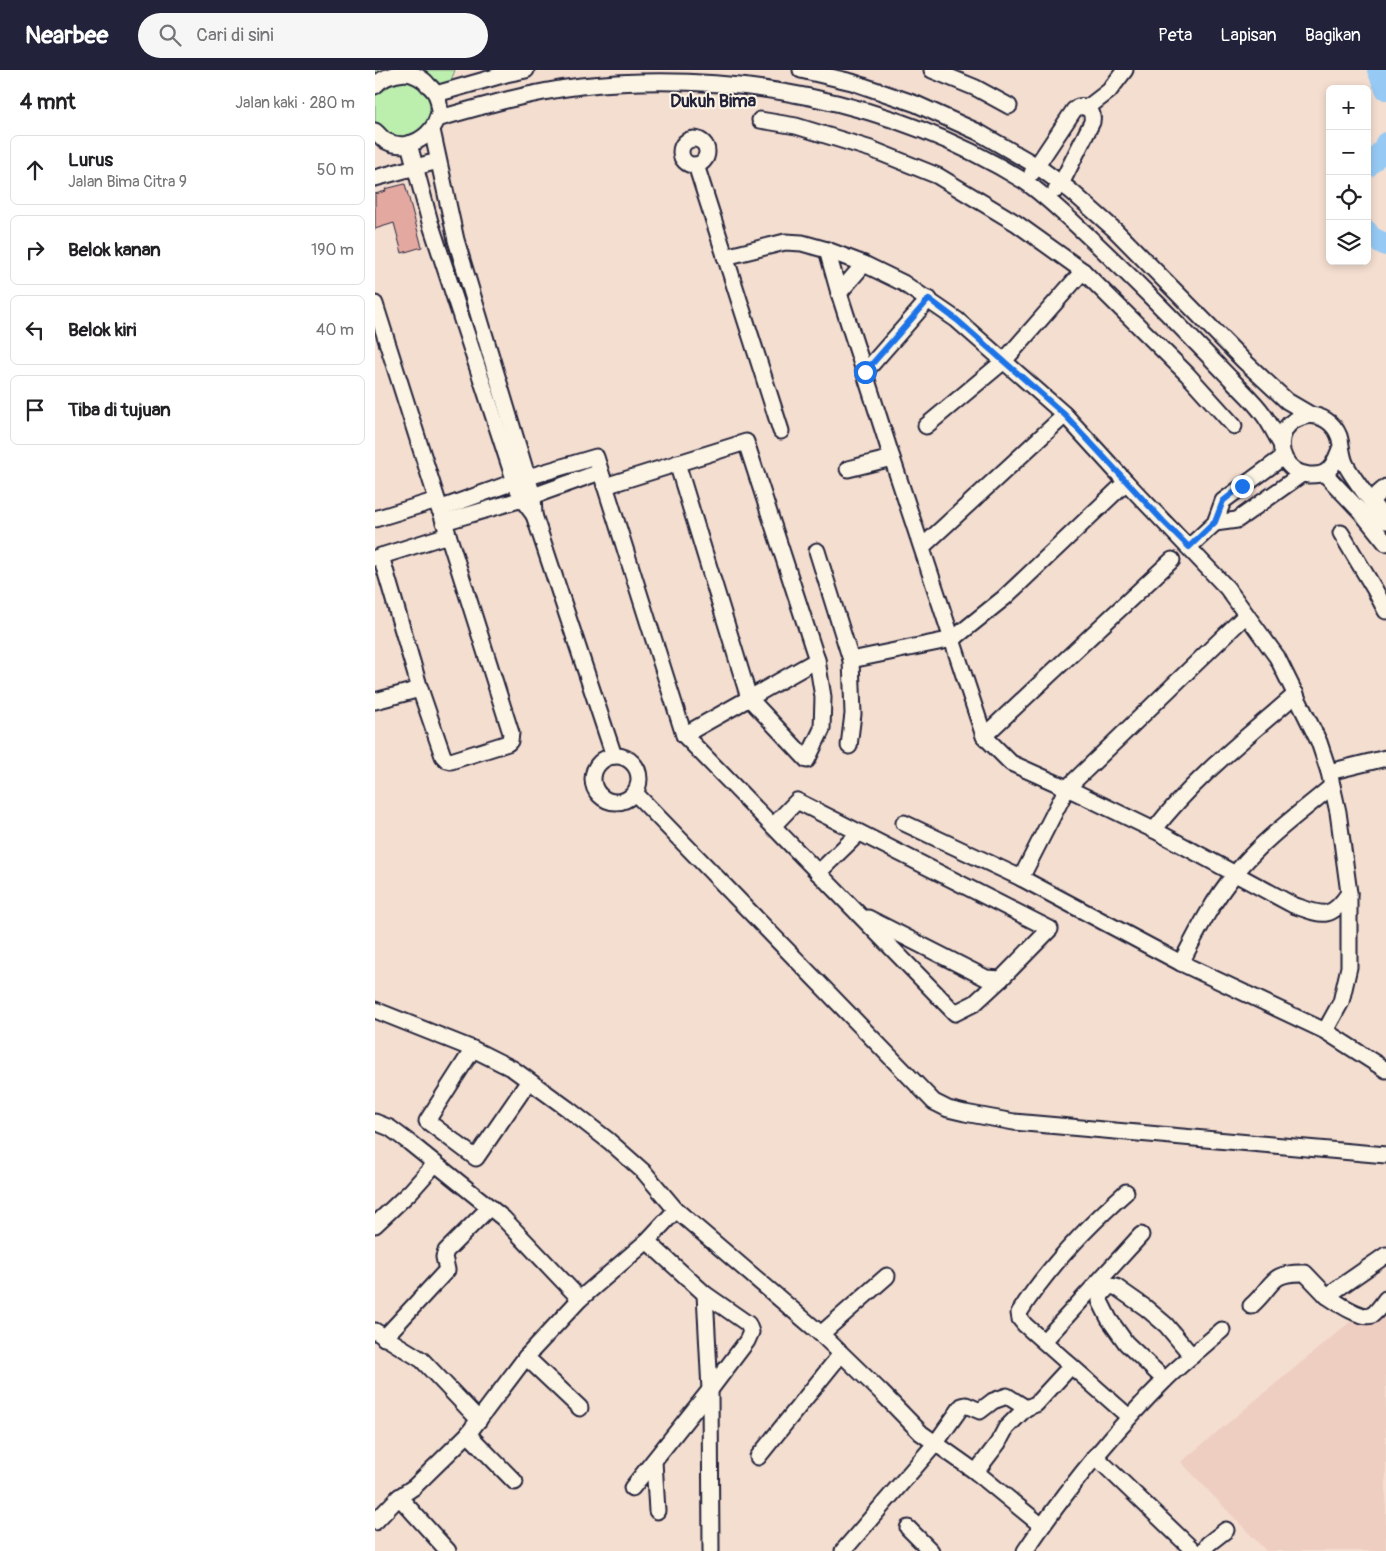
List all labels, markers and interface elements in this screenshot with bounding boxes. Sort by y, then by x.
search box [138,13,488,58]
text: Nearbee [25,21,108,50]
icon: search [156,21,184,49]
text: Cari di sini [196,23,274,47]
text: Peta [1158,24,1192,47]
text: Lapisan [1220,24,1277,47]
text: Bagikan [1305,24,1361,47]
map controls [1326,85,1371,265]
button: + [1326,85,1371,130]
text: 4 mnt [20,89,76,116]
district label: Dukuh Bima [670,90,757,113]
text: Jalan kaki · 280 m [235,93,355,113]
button: − [1326,130,1371,175]
text: Lurus [68,148,113,172]
icon: ahead [21,156,49,184]
text: 50 m [317,160,354,180]
text: Jalan Bima Citra 9 [68,172,187,192]
button: locate [1326,175,1371,220]
button: layers [1326,220,1371,265]
icon: right [21,236,49,264]
text: Belok kanan [68,238,161,262]
text: 190 m [311,240,354,260]
icon: left [21,316,49,344]
text: Belok kiri [68,318,136,342]
text: 40 m [316,320,354,340]
route start [854,361,877,384]
icon: arrive [21,396,49,424]
text: Tiba di tujuan [68,398,171,422]
route end [1231,475,1254,498]

